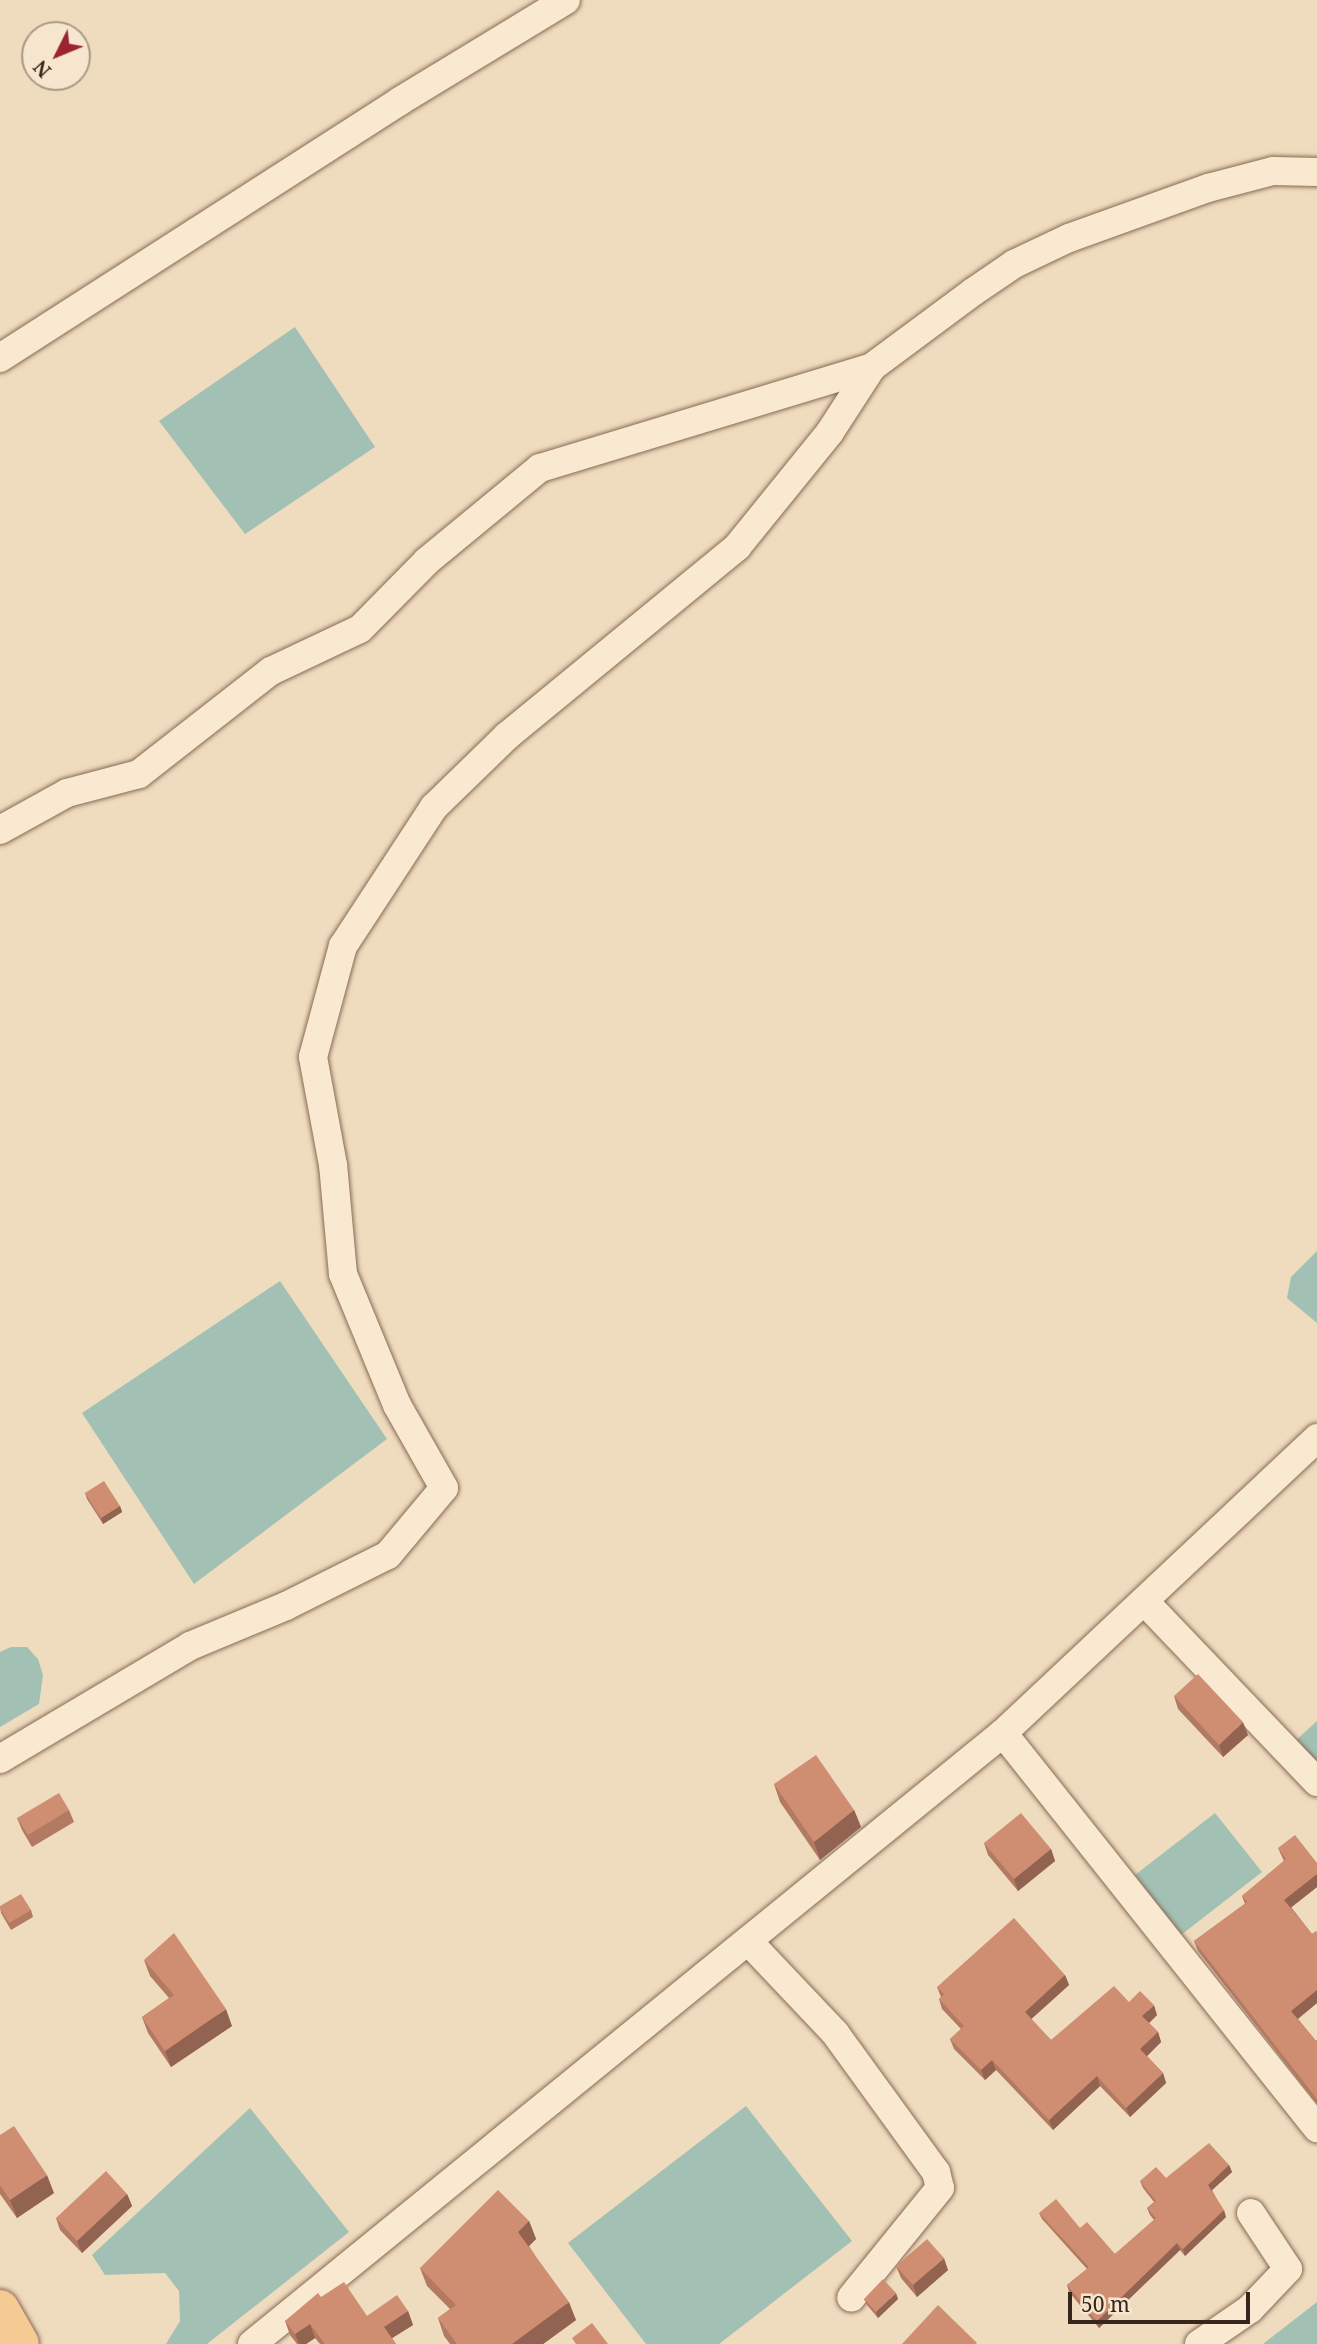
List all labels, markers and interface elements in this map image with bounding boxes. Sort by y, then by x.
north arrow [21,21,91,91]
text: N [27,55,57,83]
scale bar [1072,2278,1254,2322]
text: 50 m [1081,2290,1130,2318]

